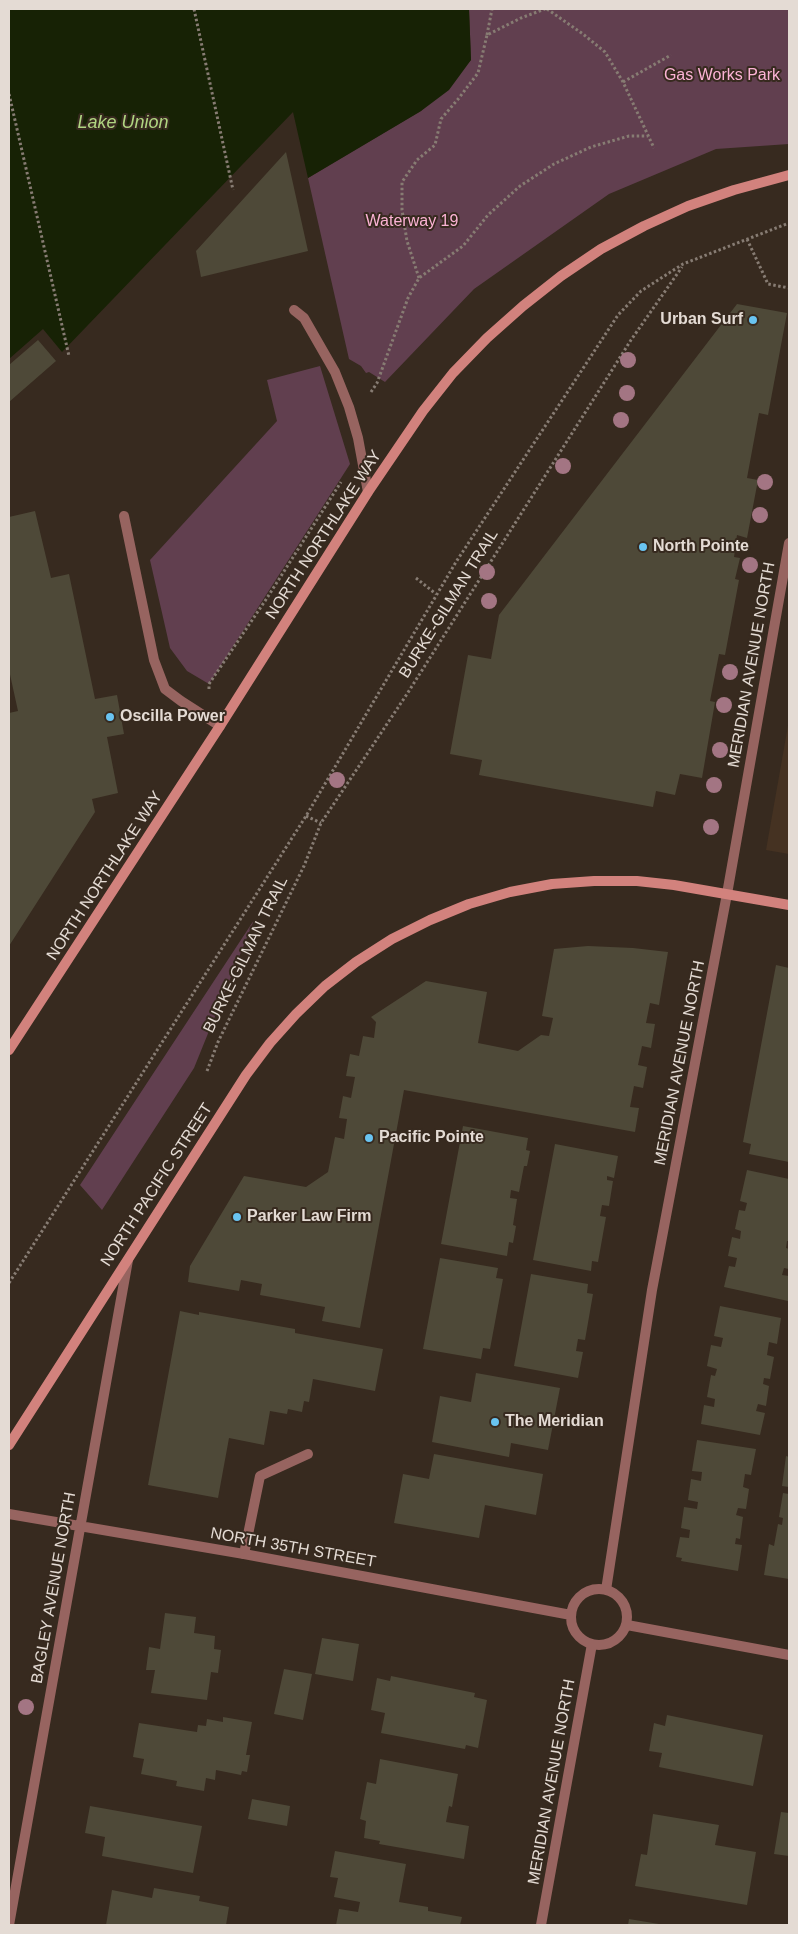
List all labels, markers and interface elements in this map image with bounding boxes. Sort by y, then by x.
park label: Gas Works Park [664,66,780,86]
water label: Lake Union [77,112,169,134]
park label: Waterway 19 [366,212,458,232]
place label: Urban Surf [660,310,743,330]
marker: Urban Surf [747,314,759,326]
street label: NORTH NORTHLAKE WAY [262,447,386,623]
street label: BURKE-GILMAN TRAIL [395,526,503,682]
place label: North Pointe [653,537,749,557]
marker: North Pointe [637,541,649,553]
street label: MERIDIAN AVENUE NORTH [724,561,780,769]
place label: Oscilla Power [120,707,225,727]
marker: Oscilla Power [104,711,116,723]
street label: NORTH NORTHLAKE WAY [43,788,167,964]
street label: BURKE-GILMAN TRAIL [200,874,292,1036]
street label: MERIDIAN AVENUE NORTH [651,959,709,1167]
street label: NORTH PACIFIC STREET [97,1100,217,1270]
place label: Pacific Pointe [379,1128,484,1148]
marker: Pacific Pointe [363,1132,375,1144]
place label: Parker Law Firm [247,1207,372,1227]
marker: Parker Law Firm [231,1211,243,1223]
place label: The Meridian [505,1412,604,1432]
marker: The Meridian [489,1416,501,1428]
street label: BAGLEY AVENUE NORTH [28,1491,80,1685]
street label: NORTH 35TH STREET [209,1524,377,1572]
street label: MERIDIAN AVENUE NORTH [524,1678,580,1886]

